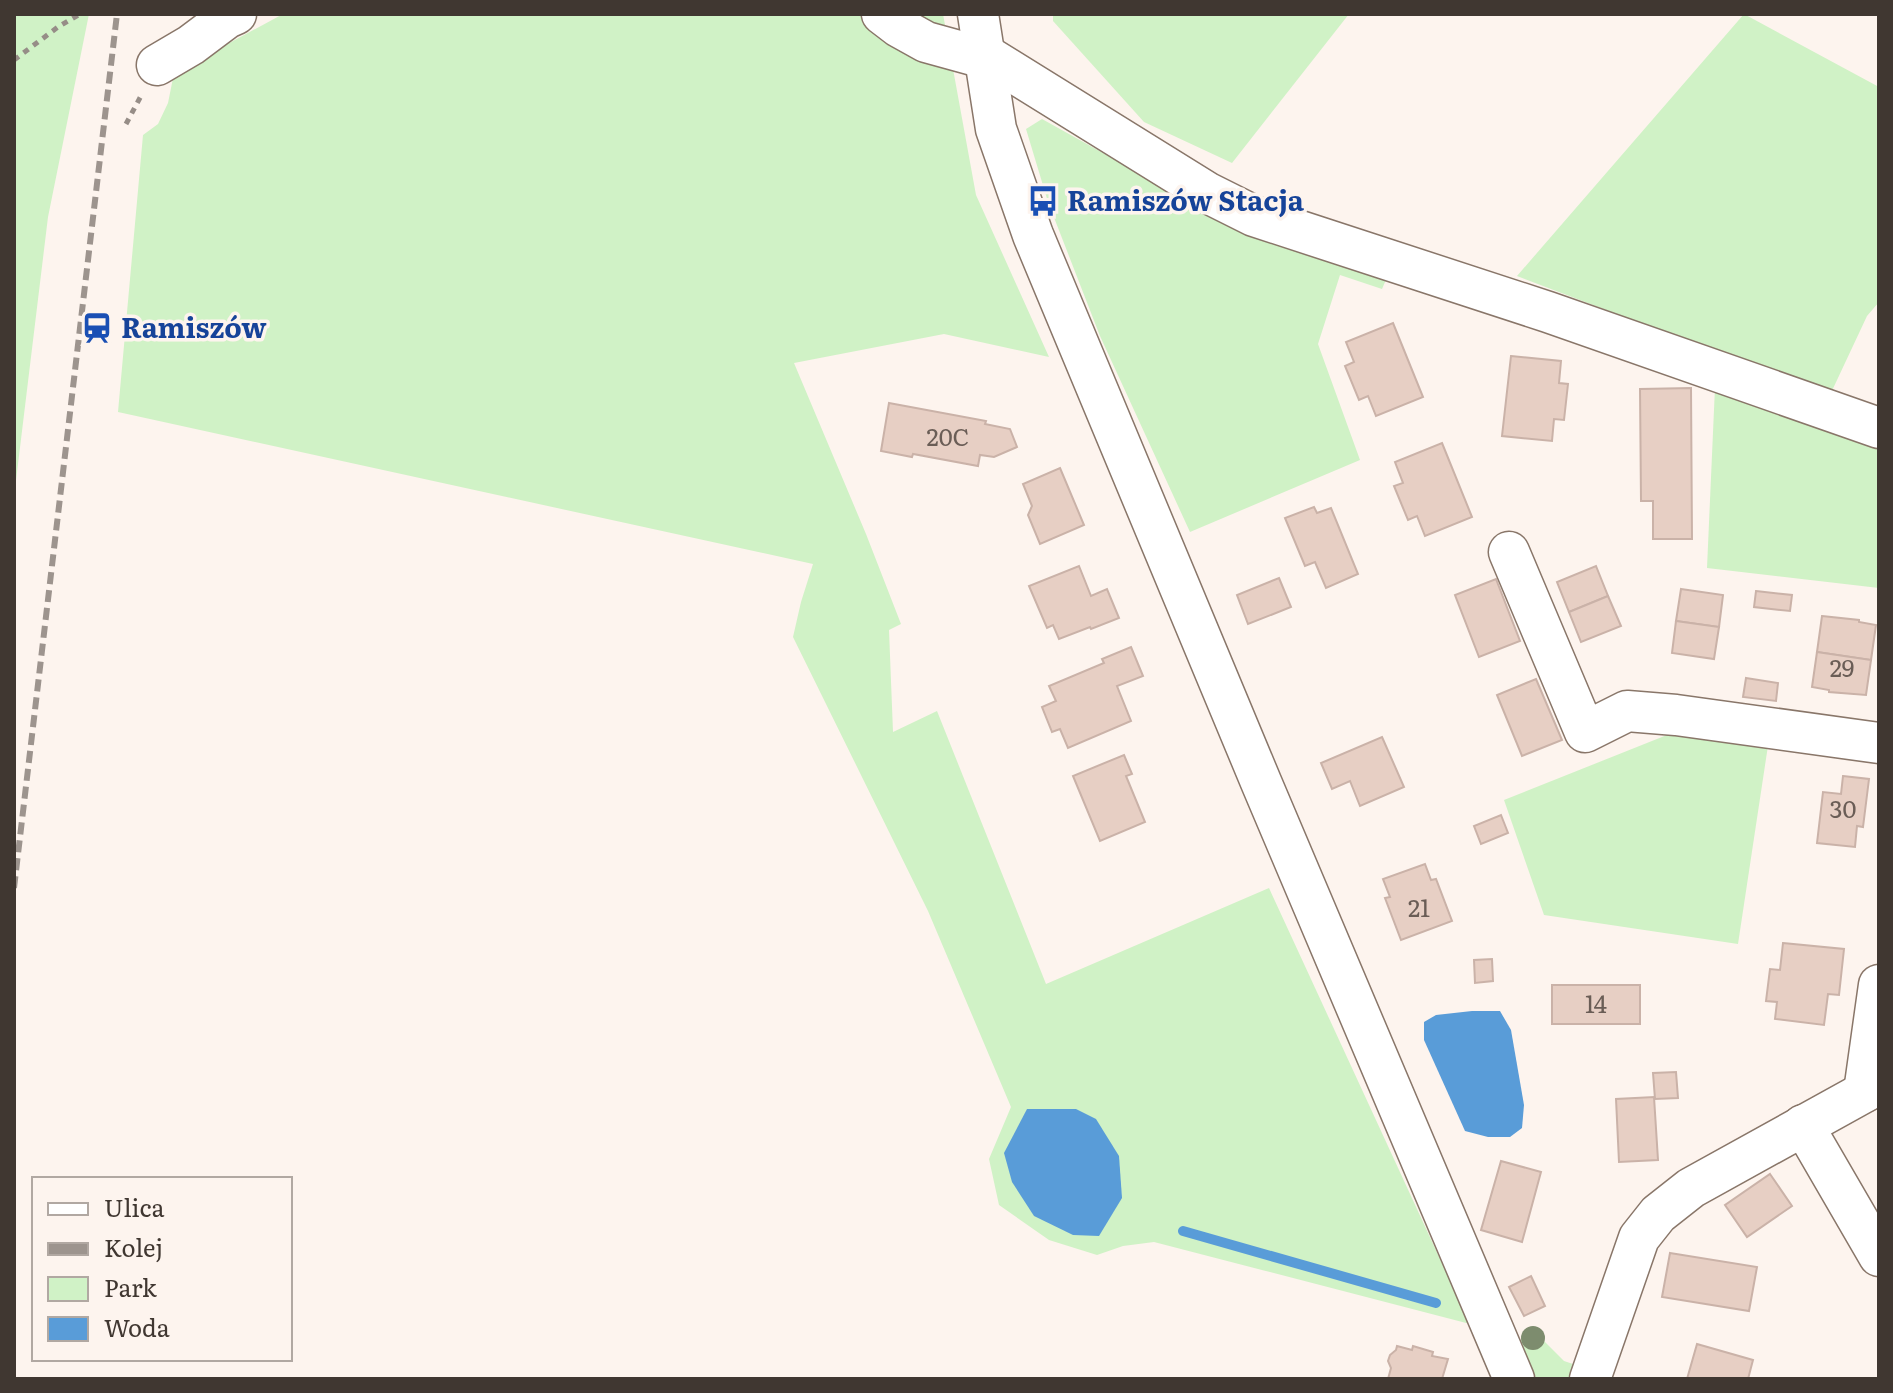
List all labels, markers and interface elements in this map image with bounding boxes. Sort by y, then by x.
place label: Ramiszów Stacja [1067,178,1305,220]
bus stop icon: Ramiszów Stacja [1026,184,1060,218]
place label: Ramiszów [121,305,267,347]
station icon: Ramiszów [80,311,114,345]
house number: 20C [927,418,969,453]
house number: 29 [1830,649,1854,684]
house number: 30 [1830,790,1857,825]
house number: 21 [1408,889,1430,924]
house number: 14 [1585,985,1607,1020]
legend [32,1177,292,1361]
text: Ulica [104,1189,164,1224]
text: Kolej [104,1229,163,1264]
text: Park [104,1269,157,1304]
text: Woda [104,1309,170,1344]

